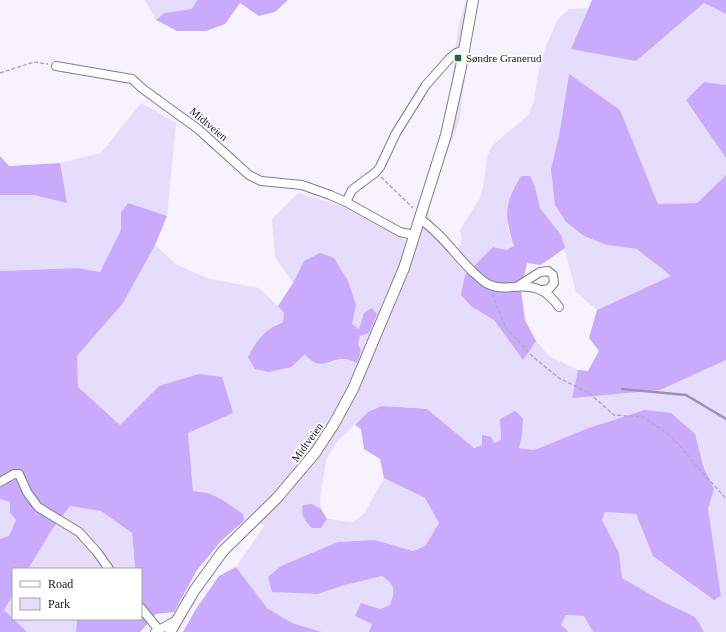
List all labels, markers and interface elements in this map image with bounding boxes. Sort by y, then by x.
place label: Søndre Granerud [466,52,542,64]
marker: Søndre Granerud [453,53,463,63]
street label: Midtveien [188,105,231,143]
street label: Midtveien [289,420,325,464]
legend [12,568,142,620]
text: Road [48,577,73,591]
text: Park [48,597,70,611]

